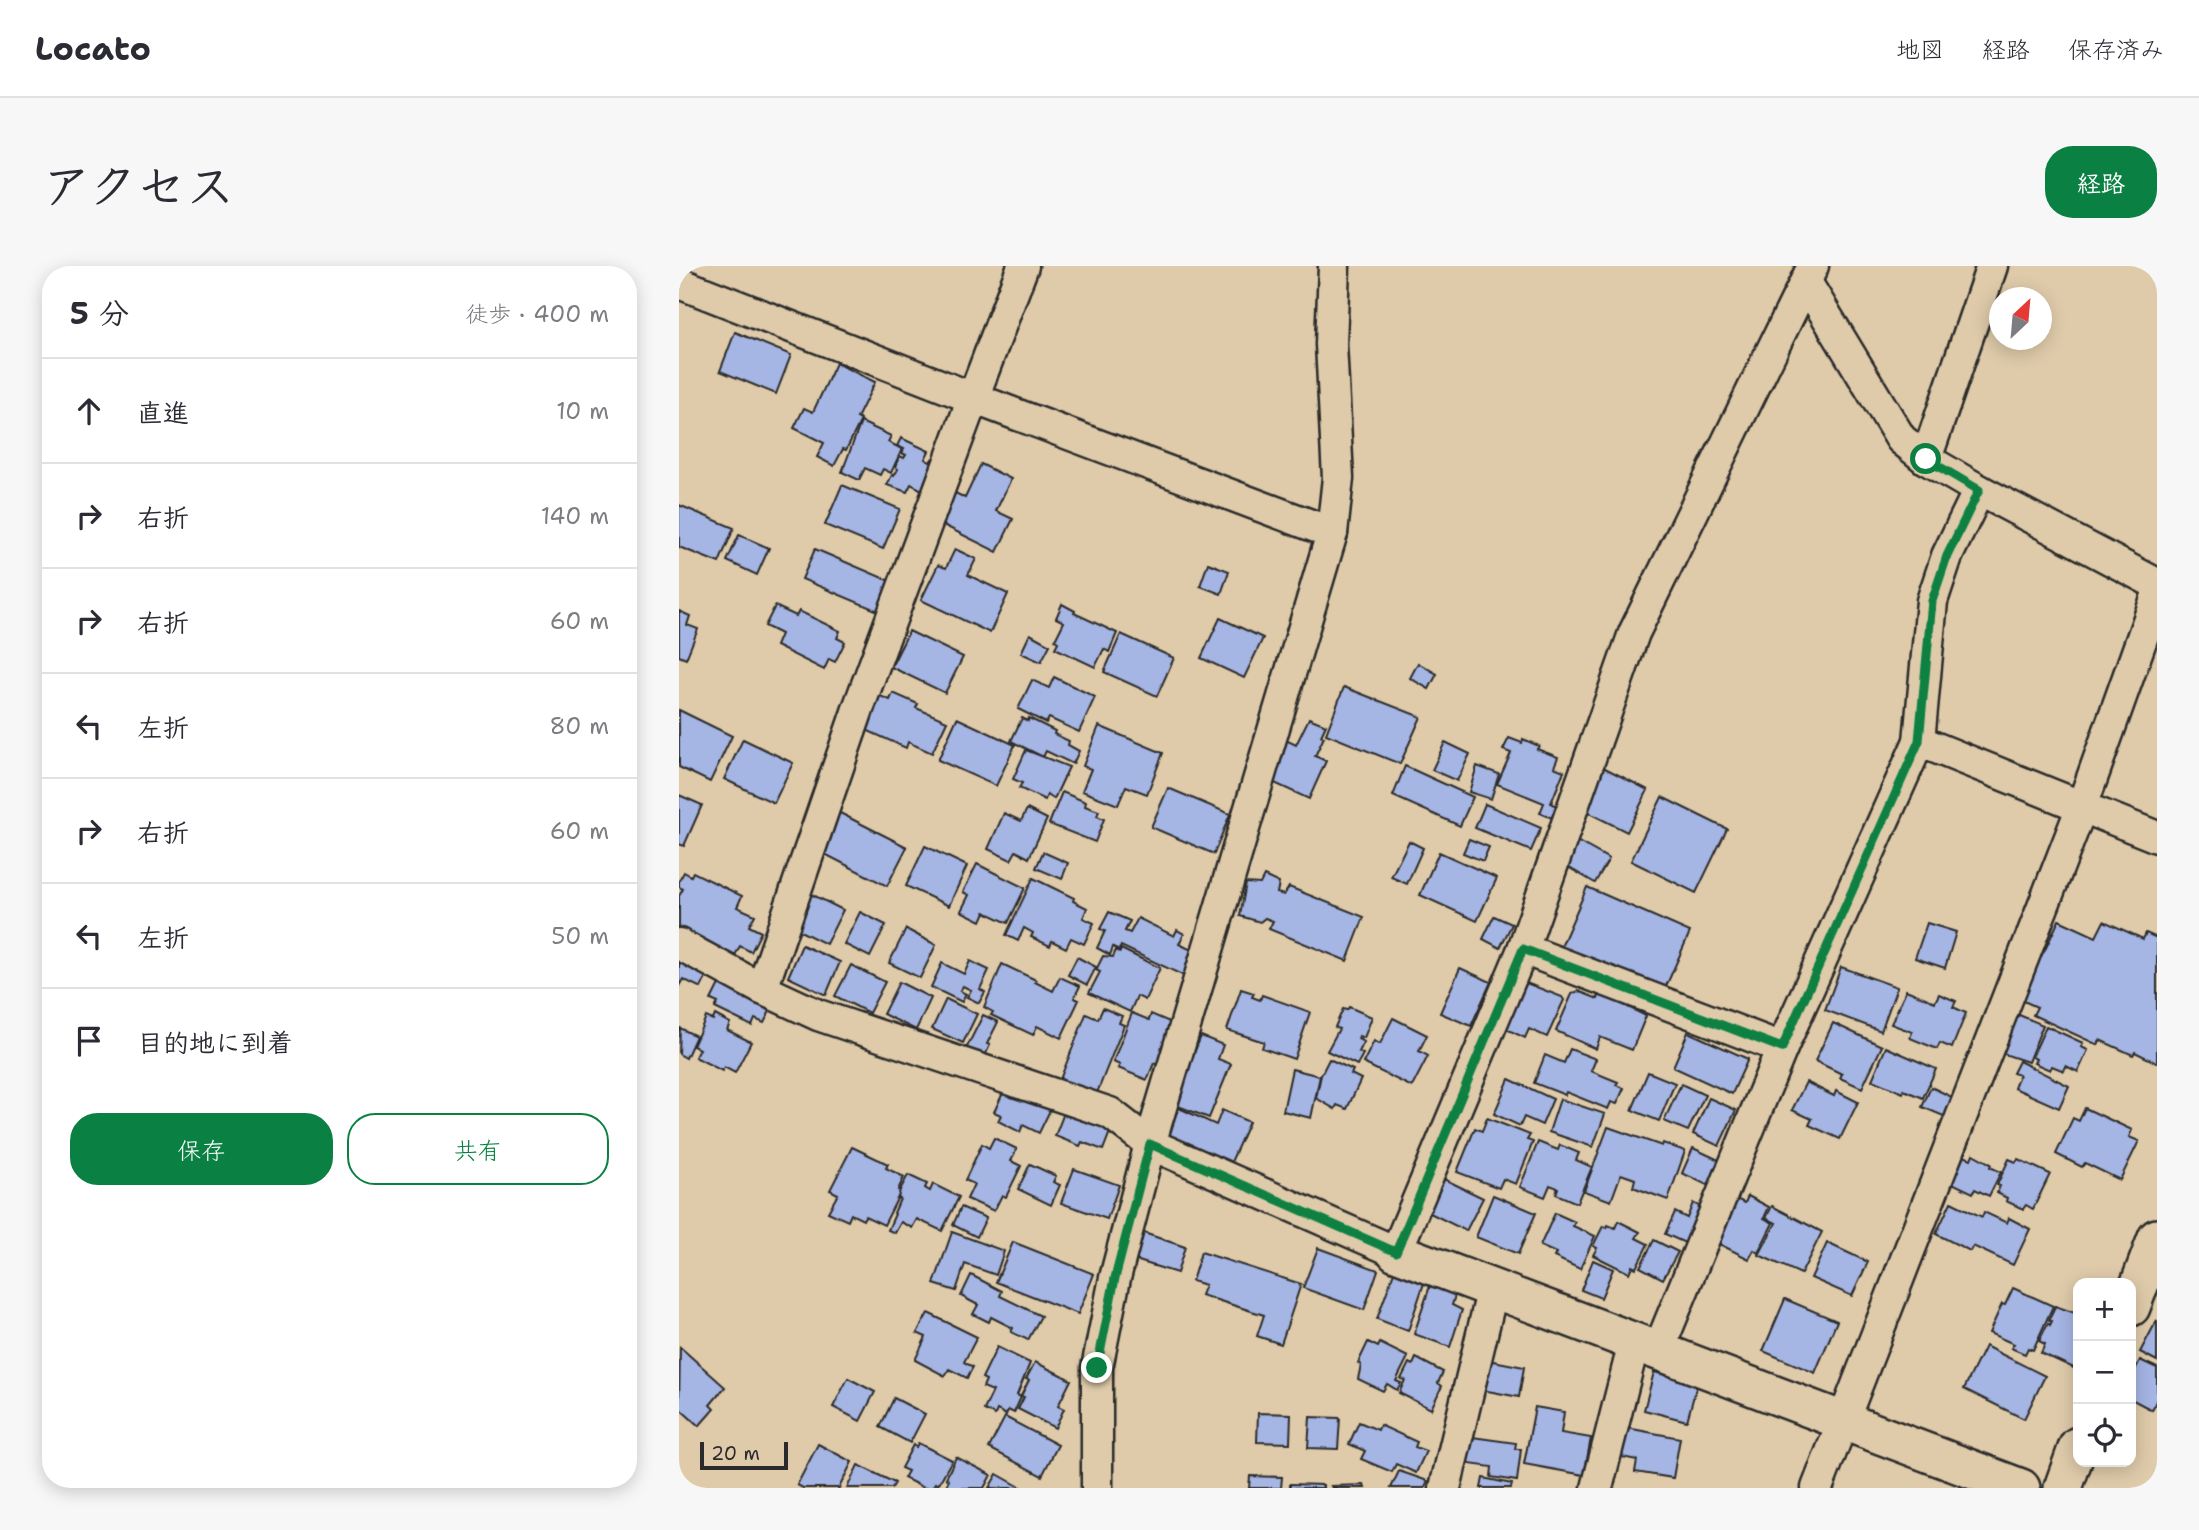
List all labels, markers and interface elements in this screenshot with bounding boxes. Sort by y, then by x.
text: Locato [35,26,151,71]
text: 地図 [1896,34,1944,66]
text: 経路 [1982,34,2030,66]
text: 保存済み [2068,34,2164,66]
button: 経路 [2045,146,2157,218]
text: アクセス [42,153,235,219]
north arrow [1989,287,2052,350]
text: 5 分 [70,293,129,334]
text: 徒歩 · 400 m [465,299,609,329]
icon: ahead [70,392,108,430]
text: 直進 [137,395,189,430]
text: 10 m [556,396,609,426]
route start [1910,443,1941,474]
icon: right [70,497,108,535]
text: 右折 [137,500,189,535]
text: 140 m [541,501,609,531]
icon: right [70,602,108,640]
text: 右折 [137,605,189,640]
text: 60 m [550,606,609,636]
icon: left [70,707,108,745]
text: 左折 [137,710,189,745]
text: 80 m [550,711,609,741]
icon: right [70,812,108,850]
text: 右折 [137,815,189,850]
text: 60 m [550,816,609,846]
icon: left [70,917,108,955]
text: 左折 [137,920,189,955]
text: 50 m [551,921,609,951]
icon: arrive [70,1022,108,1060]
text: 目的地に到着 [137,1025,293,1060]
button: 保存 [70,1113,333,1185]
button: 共有 [347,1113,609,1185]
map controls [2073,1278,2136,1467]
button: + [2073,1278,2136,1341]
button: − [2073,1341,2136,1404]
route end [1081,1352,1112,1383]
button: locate [2073,1404,2136,1467]
scale bar [700,1439,787,1471]
text: 20 m [711,1441,760,1466]

